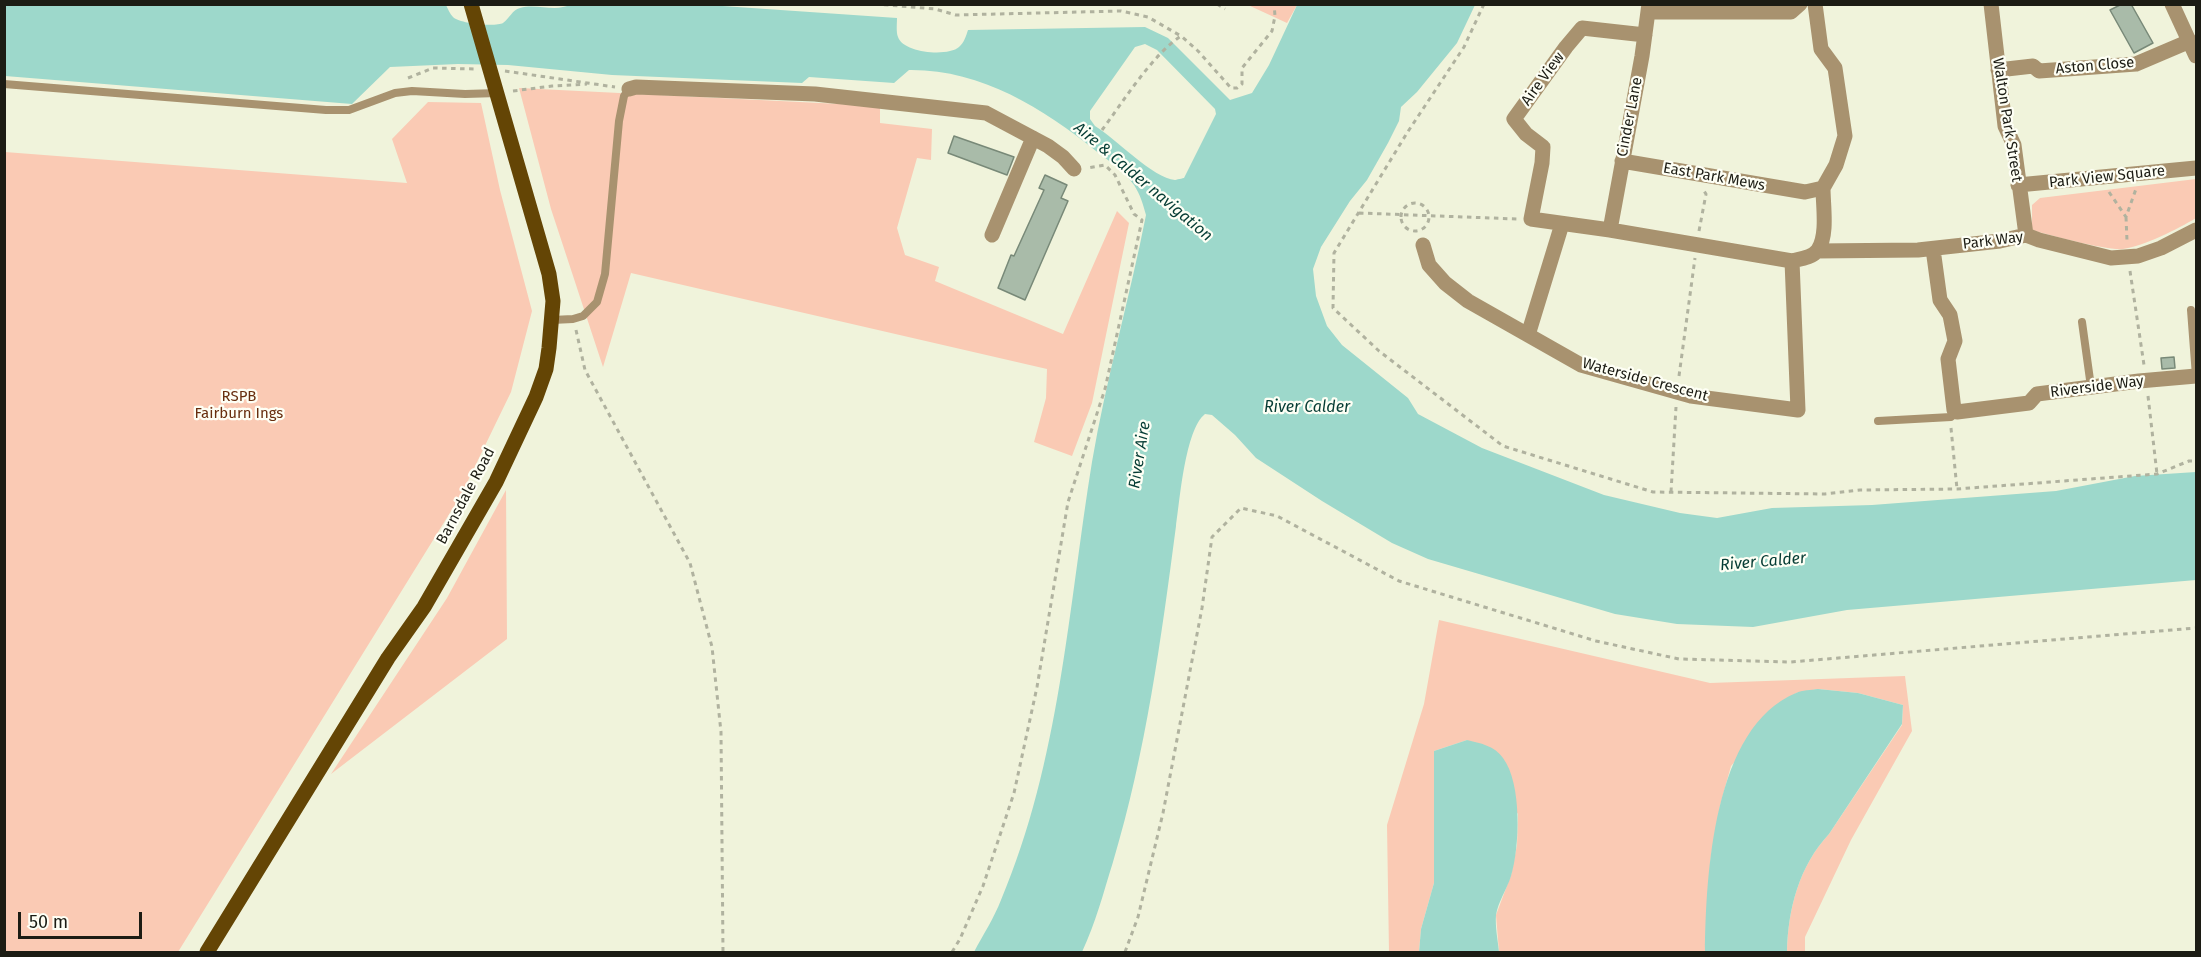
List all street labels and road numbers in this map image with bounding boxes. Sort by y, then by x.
street label: Aire View [1518,49,1568,109]
street label: Aston Close [2055,54,2135,78]
street label: Walton Park Street [1988,57,2026,183]
street label: Cinder Lane [1613,76,1647,158]
street label: East Park Mews [1662,159,1766,195]
street label: Park View Square [2048,162,2166,192]
street label: Park Way [1962,228,2024,254]
street label: Waterside Crescent [1580,355,1710,405]
street label: Riverside Way [2049,372,2145,402]
street label: Barnsdale Road [433,445,499,547]

